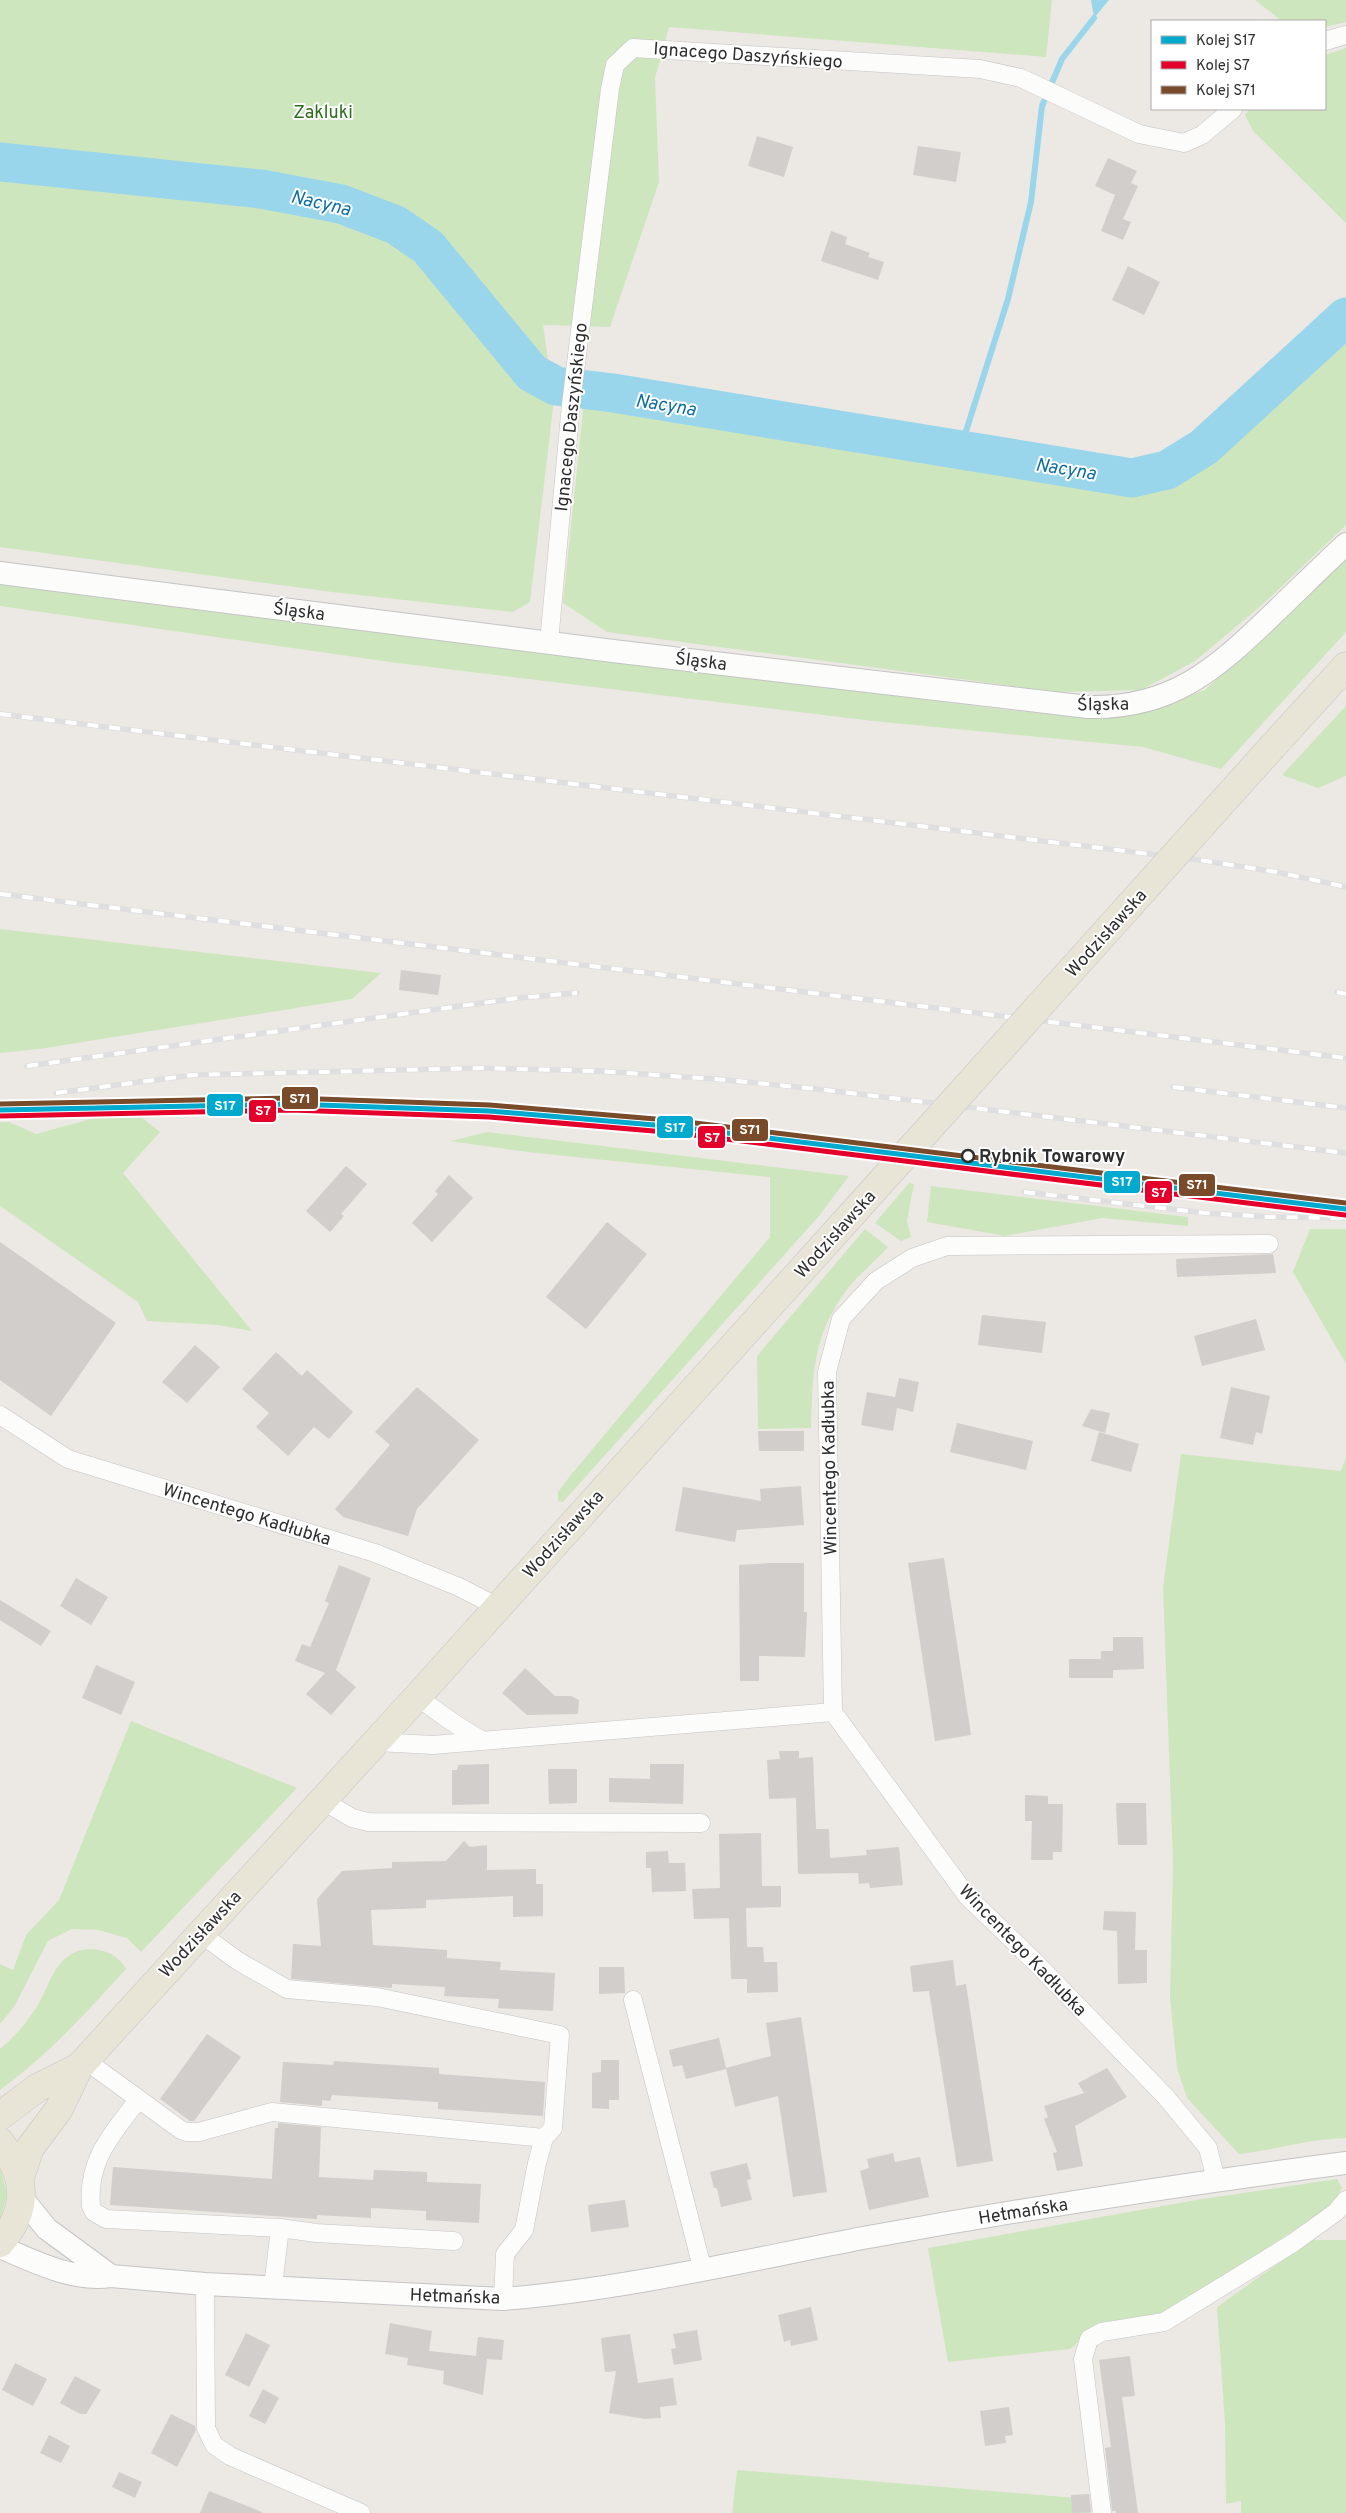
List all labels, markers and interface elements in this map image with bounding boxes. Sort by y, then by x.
legend [1151,20,1326,110]
text: Kolej S17 [1196,32,1256,51]
street label: Ignacego Daszyńskiego [652,38,843,75]
text: Kolej S7 [1196,57,1250,76]
text: Kolej S71 [1196,82,1256,101]
park label: Zakluki [293,102,353,125]
water label: Nacyna [288,185,353,223]
street label: Ignacego Daszyńskiego [551,322,594,513]
water label: Nacyna [634,389,698,423]
water label: Nacyna [1034,453,1098,487]
street label: Śląska [272,596,326,627]
street label: Śląska [674,646,728,677]
street label: Śląska [1077,692,1129,717]
street label: Wodzisławska [1061,885,1153,983]
line badge: S71 [281,1086,319,1110]
text: S71 [289,1091,311,1108]
line badge: S17 [206,1093,244,1117]
text: S17 [214,1098,236,1115]
line badge: S7 [248,1099,277,1123]
text: S7 [255,1103,271,1120]
line badge: S17 [656,1115,694,1139]
line badge: S71 [731,1118,769,1142]
text: S17 [664,1120,686,1137]
text: S71 [739,1122,761,1139]
line badge: S7 [697,1125,726,1149]
text: S7 [704,1130,720,1147]
place label: Rybnik Towarowy [979,1146,1125,1169]
marker: Rybnik Towarowy [961,1149,975,1163]
line badge: S17 [1103,1170,1141,1194]
line badge: S71 [1178,1173,1216,1197]
text: S17 [1111,1174,1133,1191]
text: S71 [1186,1177,1208,1194]
line badge: S7 [1144,1180,1173,1204]
text: S7 [1151,1185,1167,1202]
street label: Wodzisławska [790,1186,882,1284]
street label: Wincentego Kadłubka [817,1380,844,1556]
street label: Wincentego Kadłubka [160,1479,334,1552]
street label: Wodzisławska [518,1486,610,1584]
street label: Wincentego Kadłubka [953,1880,1091,2022]
street label: Wodzisławska [155,1887,247,1984]
street label: Hetmańska [977,2194,1070,2231]
street label: Hetmańska [409,2284,501,2311]

